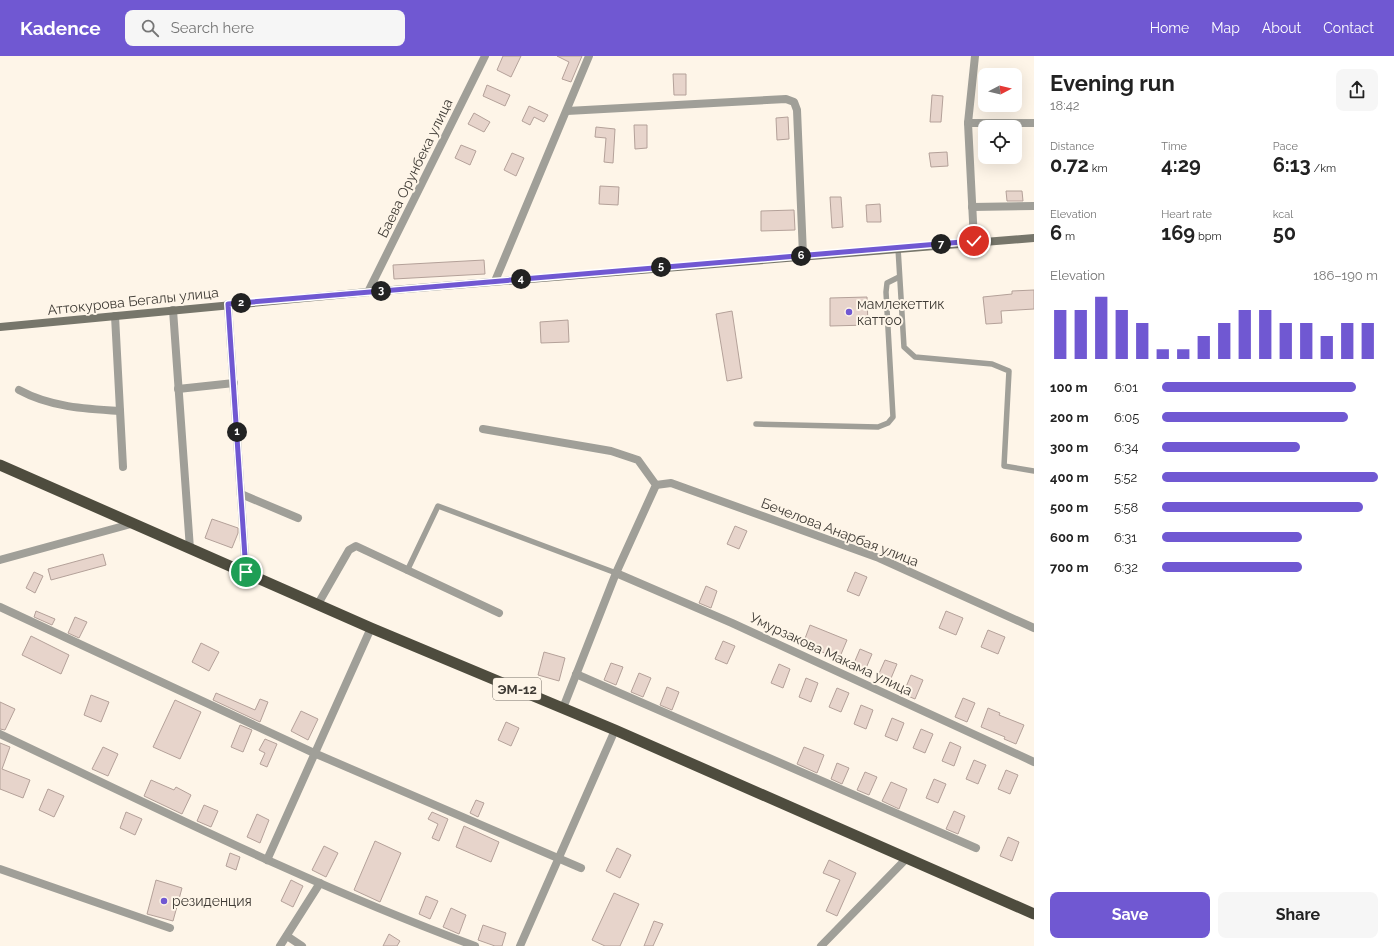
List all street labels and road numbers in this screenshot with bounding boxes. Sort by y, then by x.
street label: Баева Орунбека улица [374,96,456,240]
street label: Аттокурова Бегалы улица [47,284,219,318]
street label: Бечелова Анарбая улица [759,495,921,569]
street label: Умурзакова Макама улица [747,609,915,699]
road number: ЭМ-12 [493,678,541,700]

